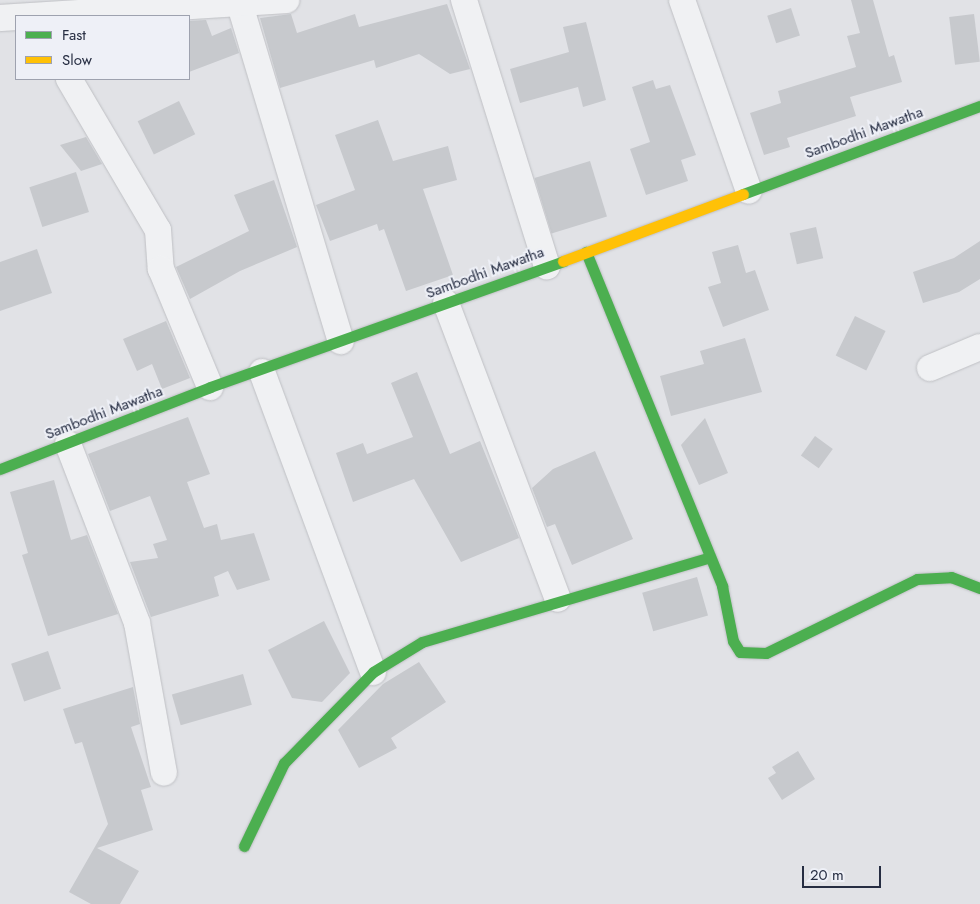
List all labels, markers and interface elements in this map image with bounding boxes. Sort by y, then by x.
legend [15,15,190,80]
text: Fast [62,24,86,46]
text: Slow [62,49,92,71]
street label: Sambodhi Mawatha [803,103,925,163]
street label: Sambodhi Mawatha [424,243,546,303]
street label: Sambodhi Mawatha [43,382,165,444]
scale bar [805,856,884,888]
text: 20 m [810,864,844,886]

